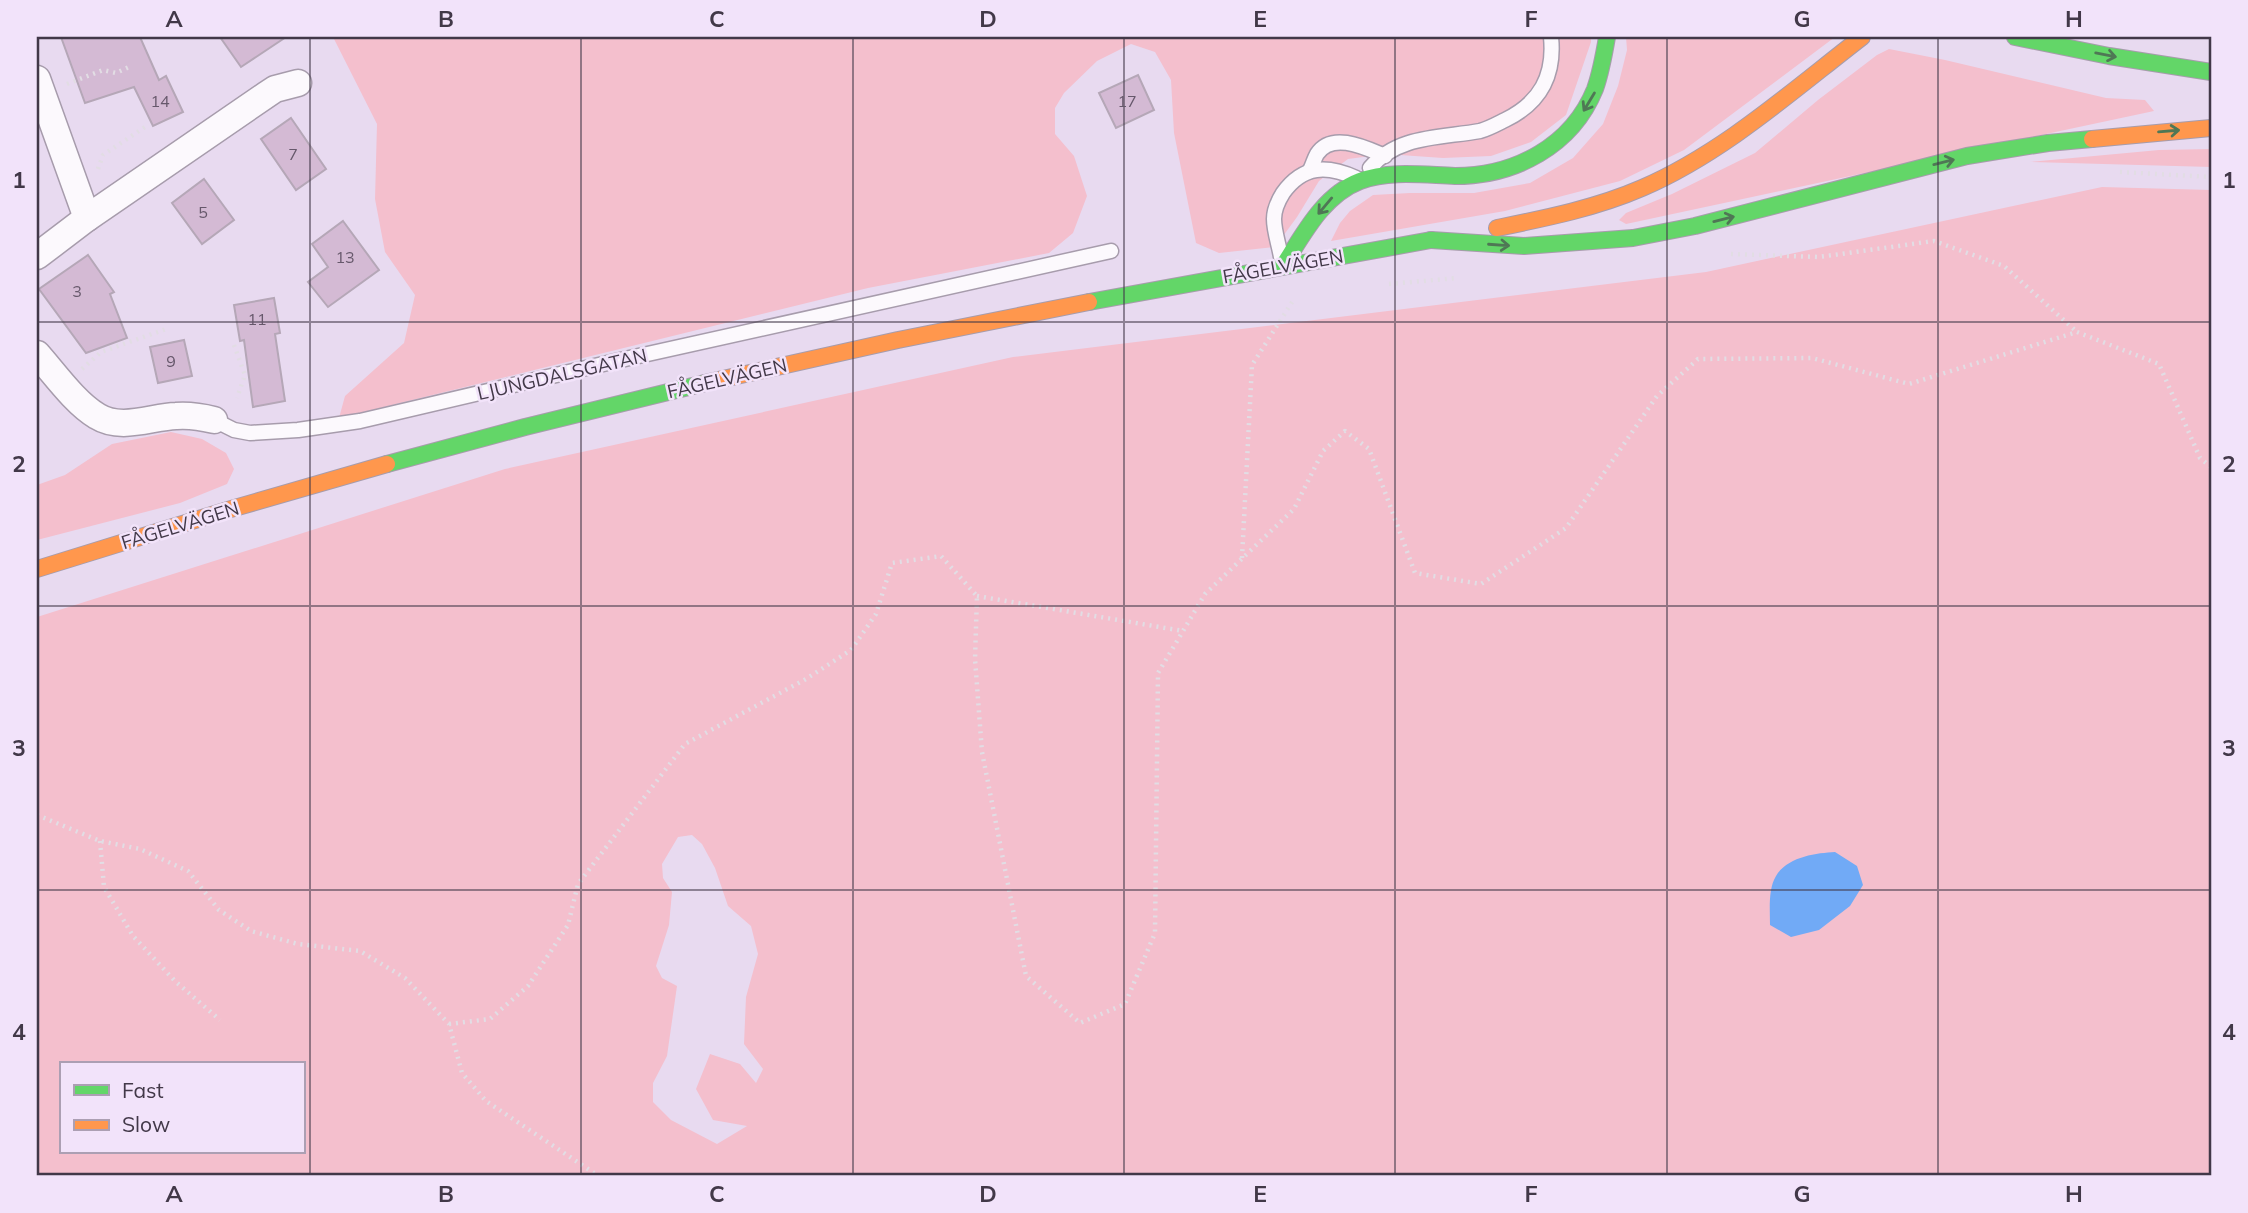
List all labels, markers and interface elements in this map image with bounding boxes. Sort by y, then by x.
text: A [165,4,183,33]
text: B [438,4,454,33]
text: C [709,4,725,33]
text: D [979,4,997,33]
text: E [1253,4,1267,33]
text: F [1524,4,1538,33]
text: G [1793,4,1811,33]
text: H [2065,4,2083,33]
one-way arrow [2094,49,2117,62]
house number: 14 [150,91,170,111]
house number: 17 [1117,91,1137,111]
one-way arrow [1581,91,1595,111]
one-way arrow [2158,125,2180,138]
house number: 7 [288,144,298,164]
one-way arrow [1932,155,1955,168]
text: 1 [12,165,26,194]
text: 1 [2222,165,2236,194]
one-way arrow [1317,197,1333,215]
house number: 5 [198,202,208,222]
one-way arrow [1712,212,1735,225]
one-way arrow [1487,239,1510,252]
street label: FÅGELVÄGEN [1221,244,1345,288]
house number: 13 [335,247,355,267]
house number: 3 [72,281,82,301]
house number: 11 [247,309,267,329]
street label: LJUNGDALSGATAN [475,343,649,405]
house number: 9 [166,351,176,371]
street label: FÅGELVÄGEN [665,353,789,403]
text: 2 [12,449,26,478]
text: 2 [2222,449,2236,478]
street label: FÅGELVÄGEN [118,496,242,554]
text: 3 [12,733,26,762]
text: 3 [2222,733,2236,762]
text: 4 [12,1017,26,1046]
text: 4 [2222,1017,2236,1046]
legend [60,1062,304,1154]
text: Fast [122,1077,164,1103]
text: Slow [122,1111,170,1137]
text: A [165,1179,183,1208]
text: B [438,1179,454,1208]
text: C [709,1179,725,1208]
text: D [979,1179,997,1208]
text: E [1253,1179,1267,1208]
text: F [1524,1179,1538,1208]
text: G [1793,1179,1811,1208]
text: H [2065,1179,2083,1208]

